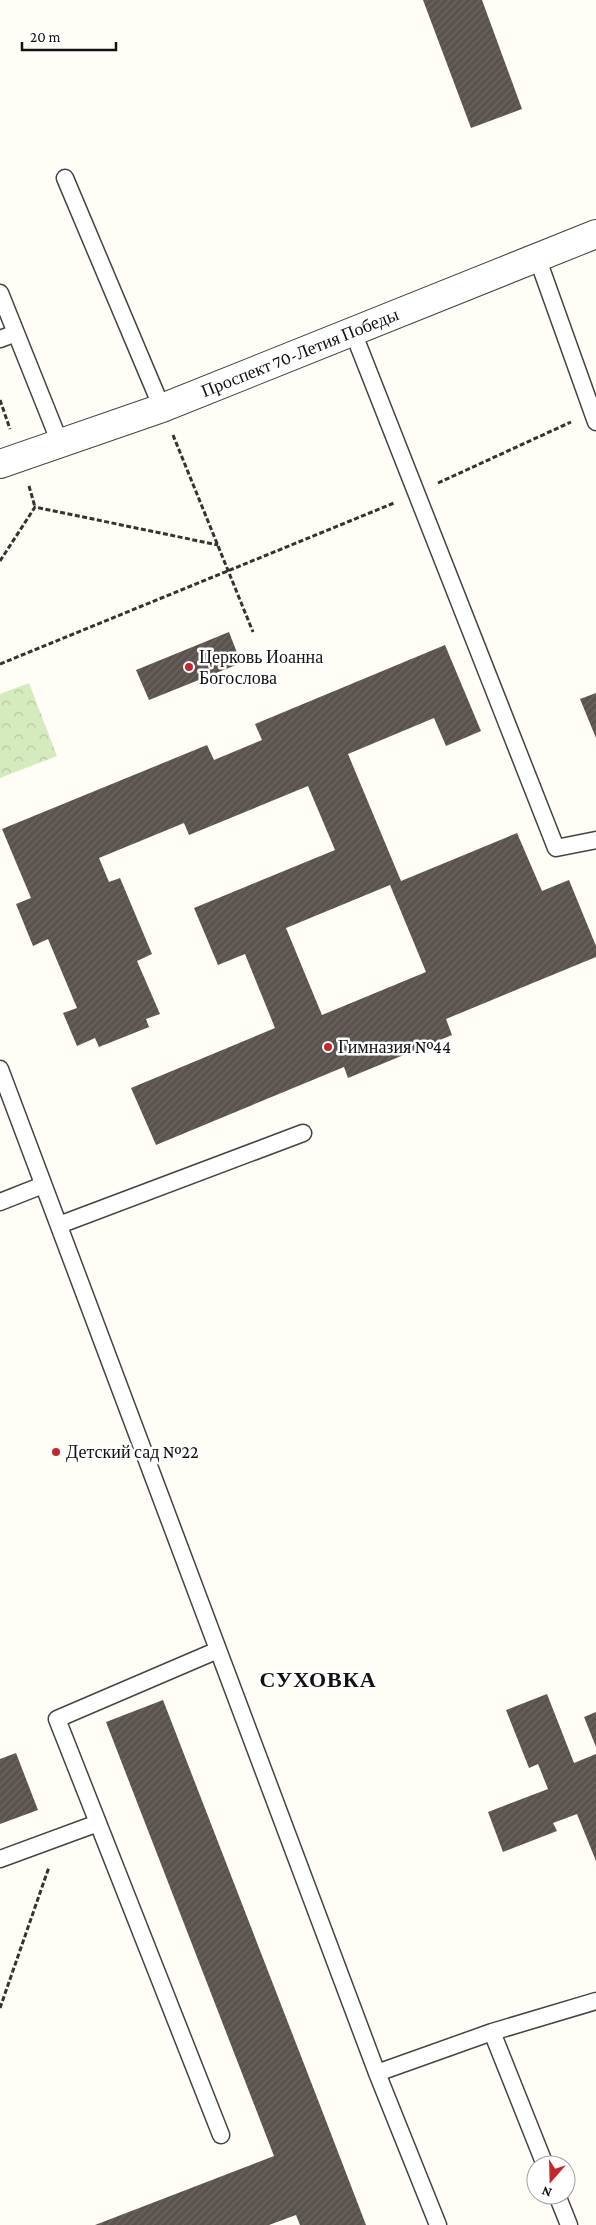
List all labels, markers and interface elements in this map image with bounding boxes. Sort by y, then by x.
scale bar [22,20,116,52]
text: 20 m [30,29,61,45]
street label: Проспект 70-Летия Победы [198,304,402,401]
place label: Церковь Иоанна Богослова [199,647,323,688]
marker: Церковь Иоанна Богослова [183,661,195,673]
place label: Гимназия №44 [338,1037,451,1057]
marker: Гимназия №44 [322,1041,334,1053]
place label: Детский сад №22 [66,1442,199,1462]
marker: Детский сад №22 [50,1446,62,1458]
district label: СУХОВКА [259,1667,377,1692]
north arrow [526,2155,576,2205]
text: N [539,2183,554,2201]

